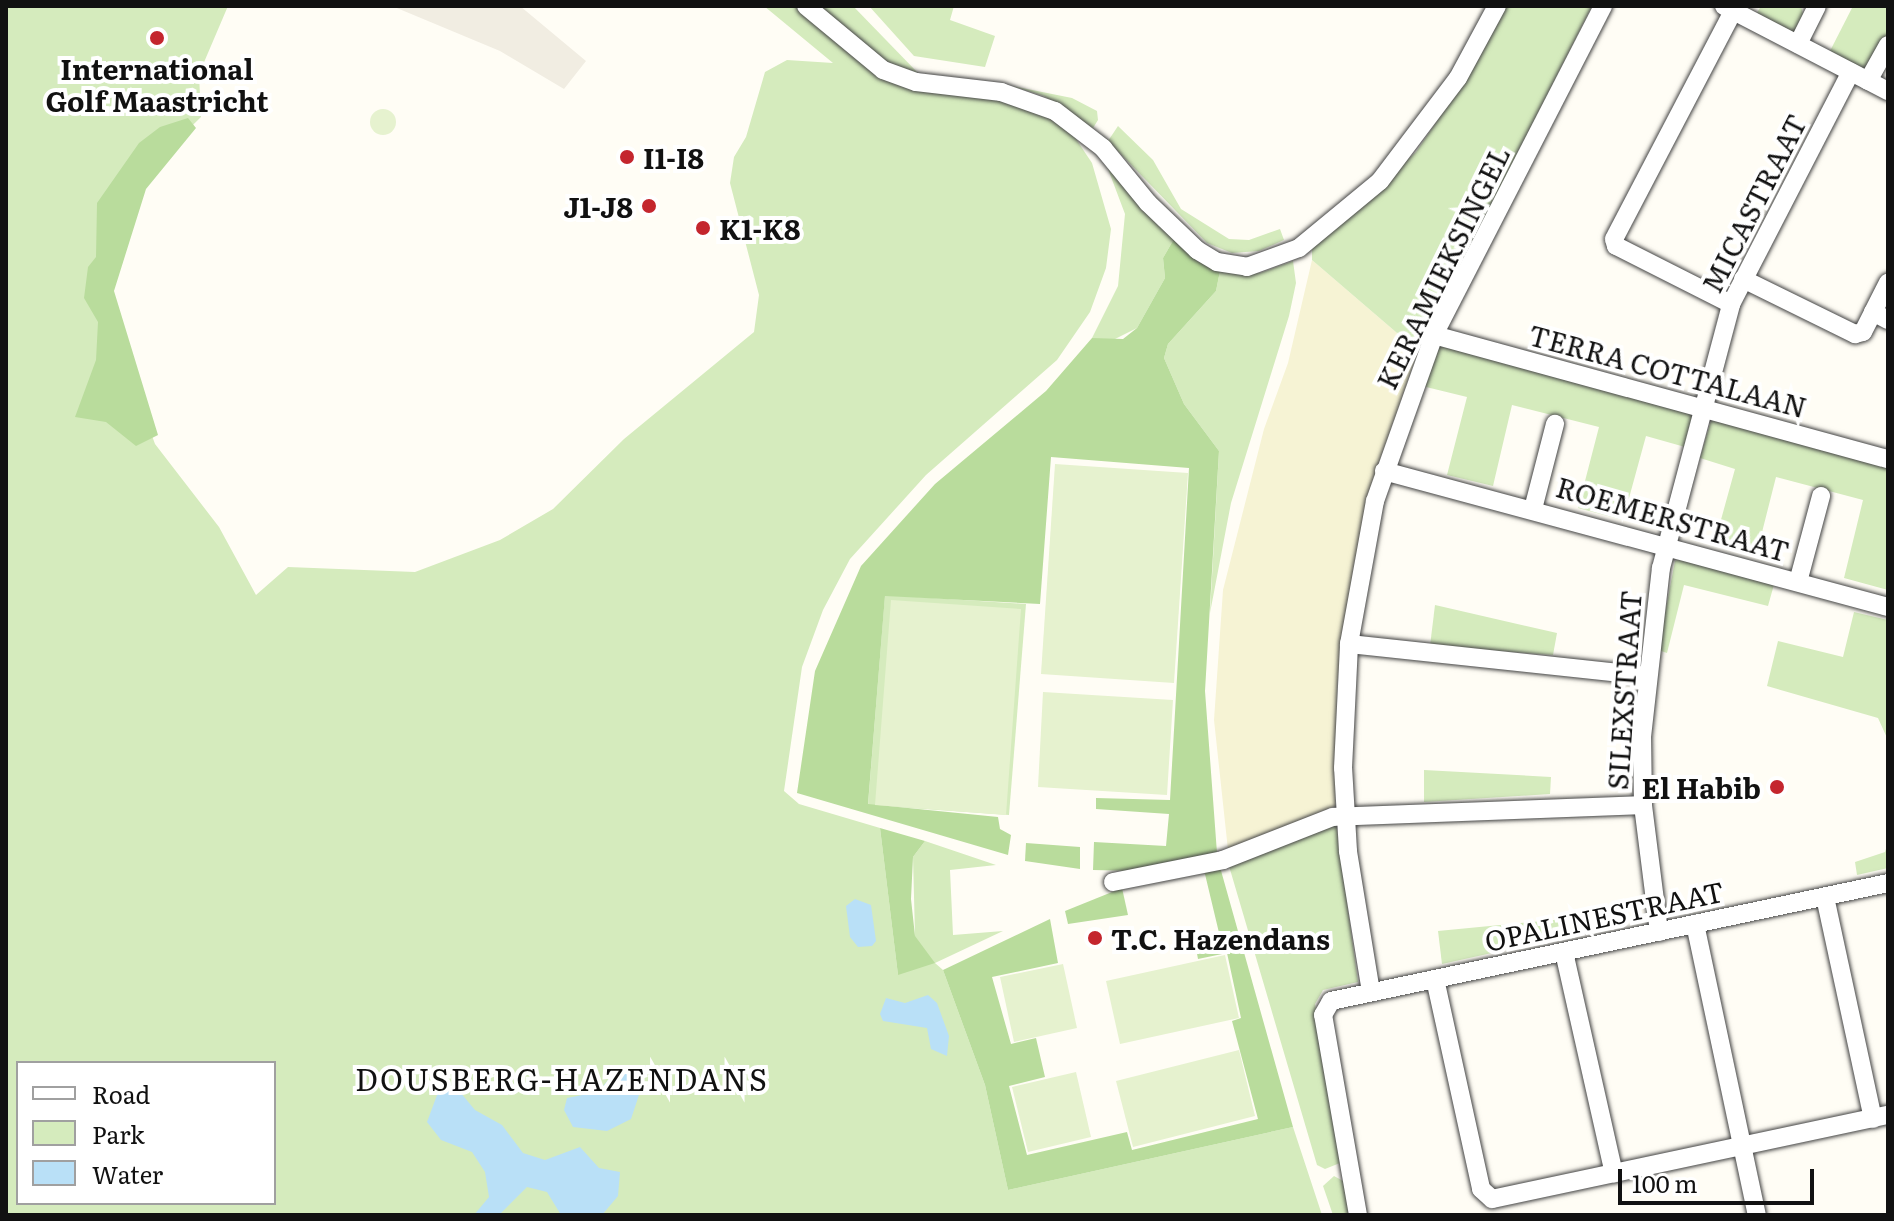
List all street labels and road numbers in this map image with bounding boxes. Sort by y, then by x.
street label: MICASTRAAT [1694,108,1812,298]
street label: KERAMIEKSINGEL [1369,140,1515,394]
street label: TERRA COTTALAAN [1525,317,1811,423]
street label: ROEMERSTRAAT [1553,469,1793,567]
street label: SILEXSTRAAT [1599,589,1647,791]
street label: OPALINESTRAAT [1481,873,1727,957]

